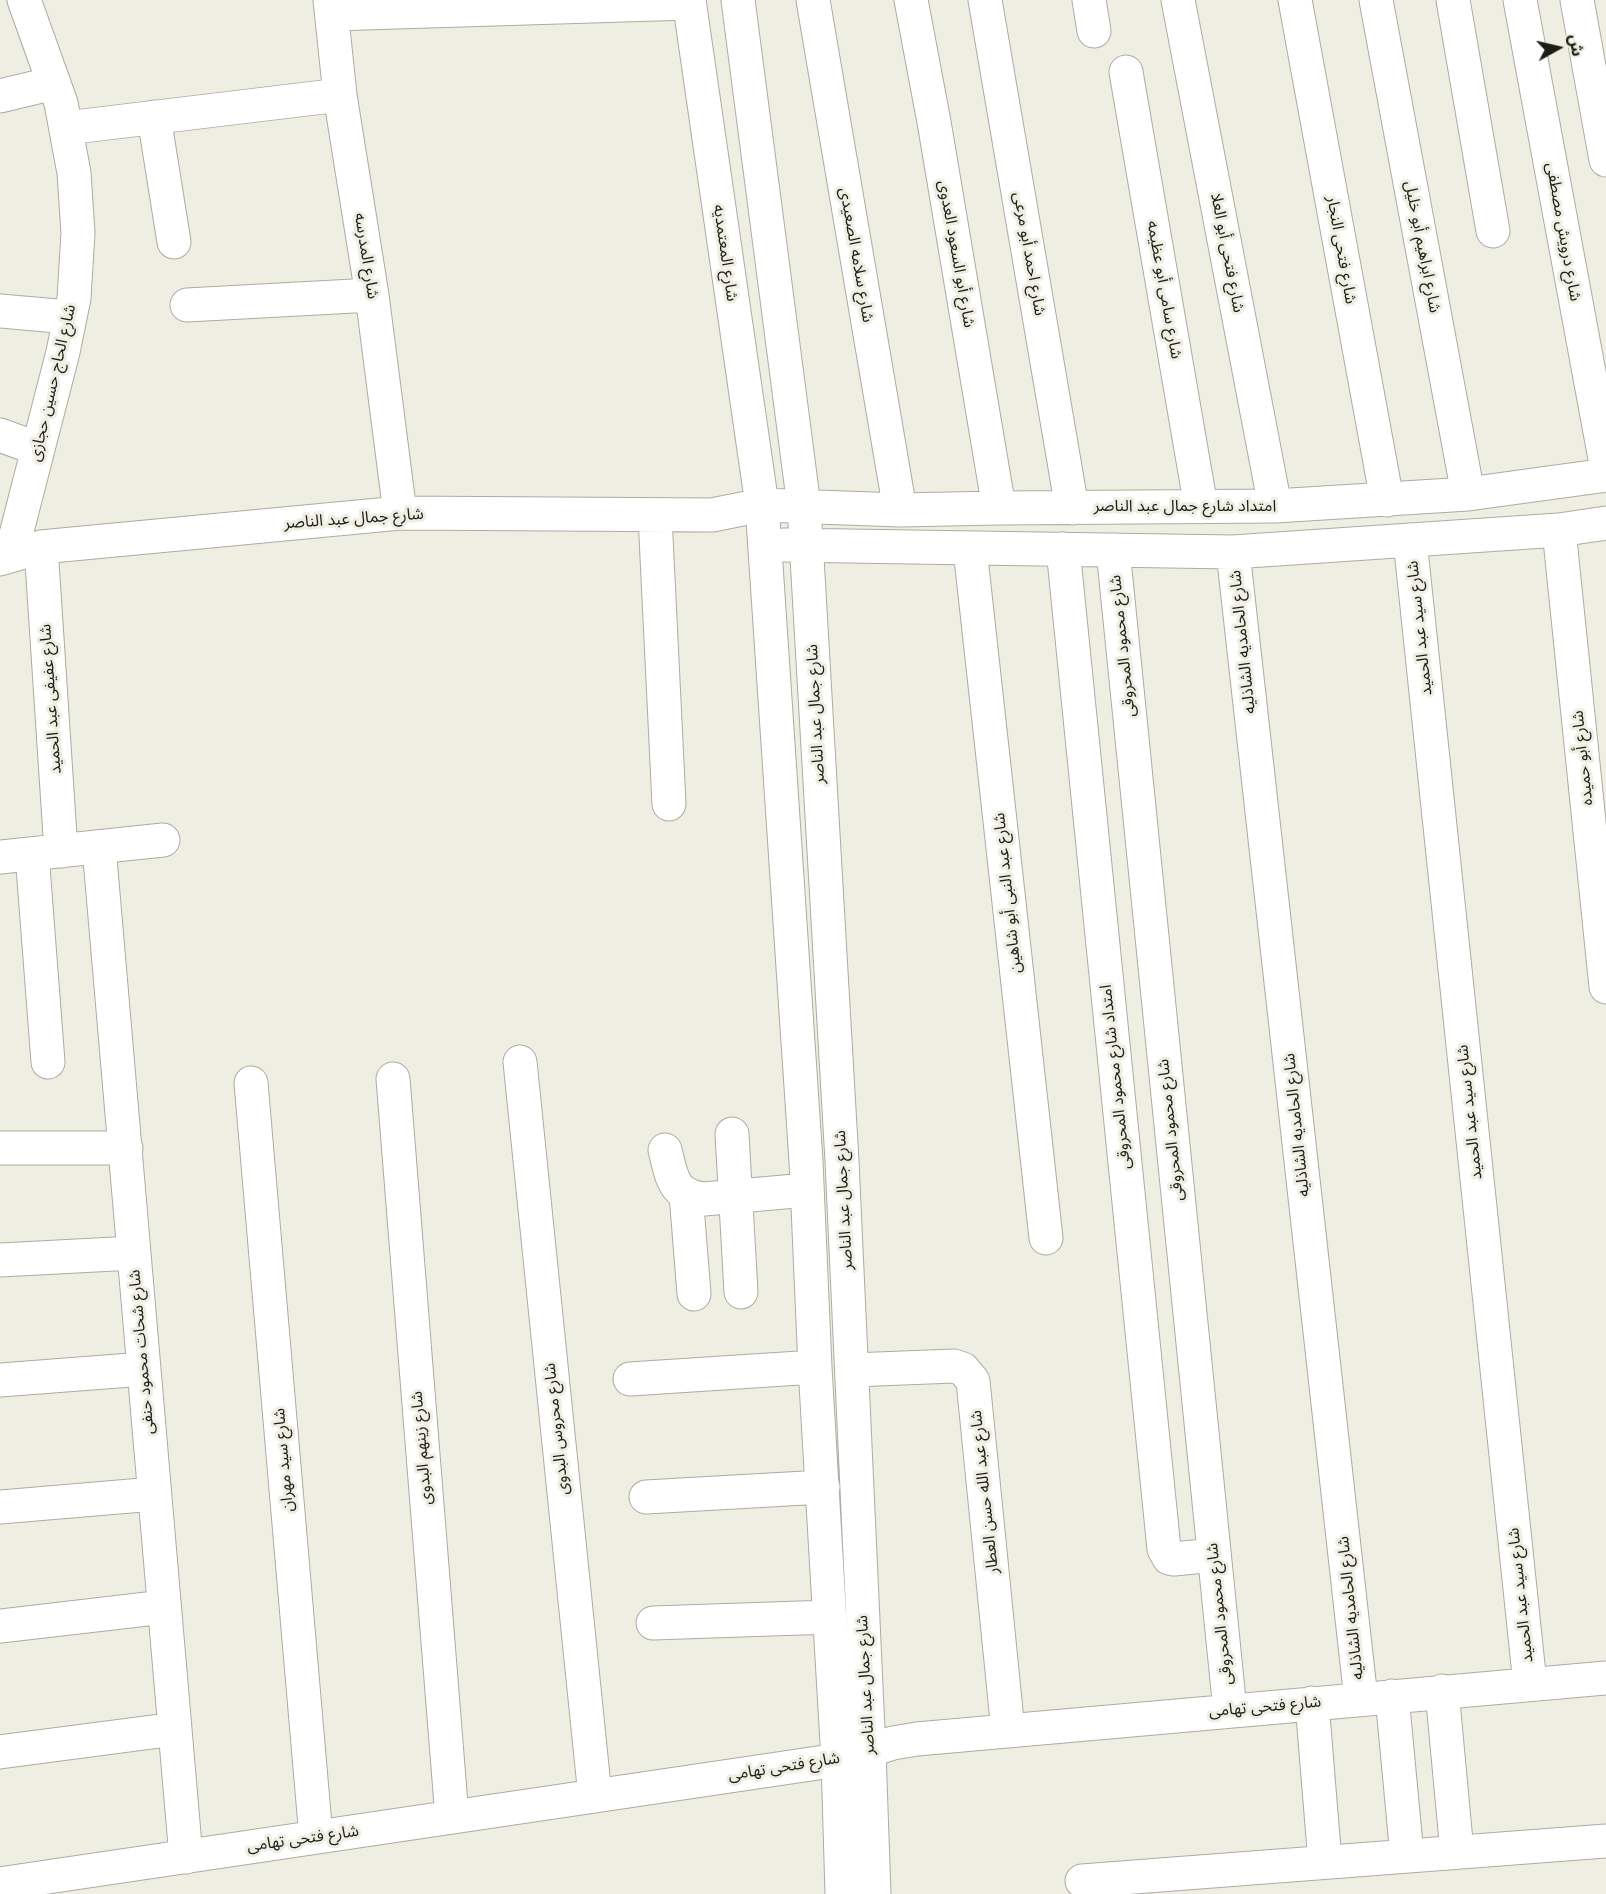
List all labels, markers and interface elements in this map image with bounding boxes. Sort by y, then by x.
north arrow [1528,18,1588,78]
text: ش [1566,33,1586,57]
street label: شارع درويش مصطفى [1541,161,1585,303]
street label: شارع أبو السعود العدوى [934,179,978,329]
street label: شارع ابراهيم أبو خليل [1400,179,1444,315]
street label: شارع سلامه الصعيدى [835,186,877,324]
street label: شارع احمد أبو مرعى [1009,191,1049,317]
street label: شارع فتحى أبو العلا [1206,192,1248,314]
street label: شارع فتحى النجار [1322,194,1360,306]
street label: شارع المعتمديه [709,203,741,303]
street label: شارع المدرسه [350,211,382,301]
street label: شارع سامى أبو عظيمه [1142,219,1186,361]
street label: شارع الحاج حسين حجازى [26,303,80,463]
street label: امتداد شارع جمال عبد الناصر [1094,497,1276,517]
street label: شارع جمال عبد الناصر [284,505,424,533]
street label: شارع سيد عبد الحميد [1403,560,1437,696]
street label: شارع الحامديه الشاذليه [1226,569,1260,715]
street label: شارع محمود المحروقى [1106,574,1140,718]
street label: شارع عفيفى عبد الحميد [36,623,66,775]
street label: شارع جمال عبد الناصر [803,644,829,784]
street label: شارع أبو حميده [1568,710,1598,806]
street label: شارع عبد النبى أبو شاهين [990,812,1026,974]
street label: امتداد شارع محمود المحروقى [1097,984,1135,1170]
street label: شارع سيد عبد الحميد [1453,1044,1487,1180]
street label: شارع الحامديه الشاذليه [1280,1052,1314,1198]
street label: شارع محمود المحروقى [1154,1058,1188,1202]
street label: شارع جمال عبد الناصر [831,1130,857,1270]
street label: شارع شحات محمود حنفى [125,1269,159,1435]
street label: شارع محروس البدوى [541,1362,573,1496]
street label: شارع زينهم البدوى [407,1390,437,1506]
street label: شارع سيد مهران [270,1407,298,1513]
street label: شارع عبد الله حسن العطار [967,1409,1003,1575]
street label: شارع سيد عبد الحميد [1504,1527,1538,1663]
street label: شارع الحامديه الشاذليه [1334,1535,1368,1681]
street label: شارع محمود المحروقى [1203,1542,1237,1686]
street label: شارع جمال عبد الناصر [853,1615,879,1755]
street label: شارع فتحى تهامى [1208,1693,1322,1721]
street label: شارع فتحى تهامى [727,1749,841,1785]
street label: شارع فتحى تهامى [246,1822,360,1856]

